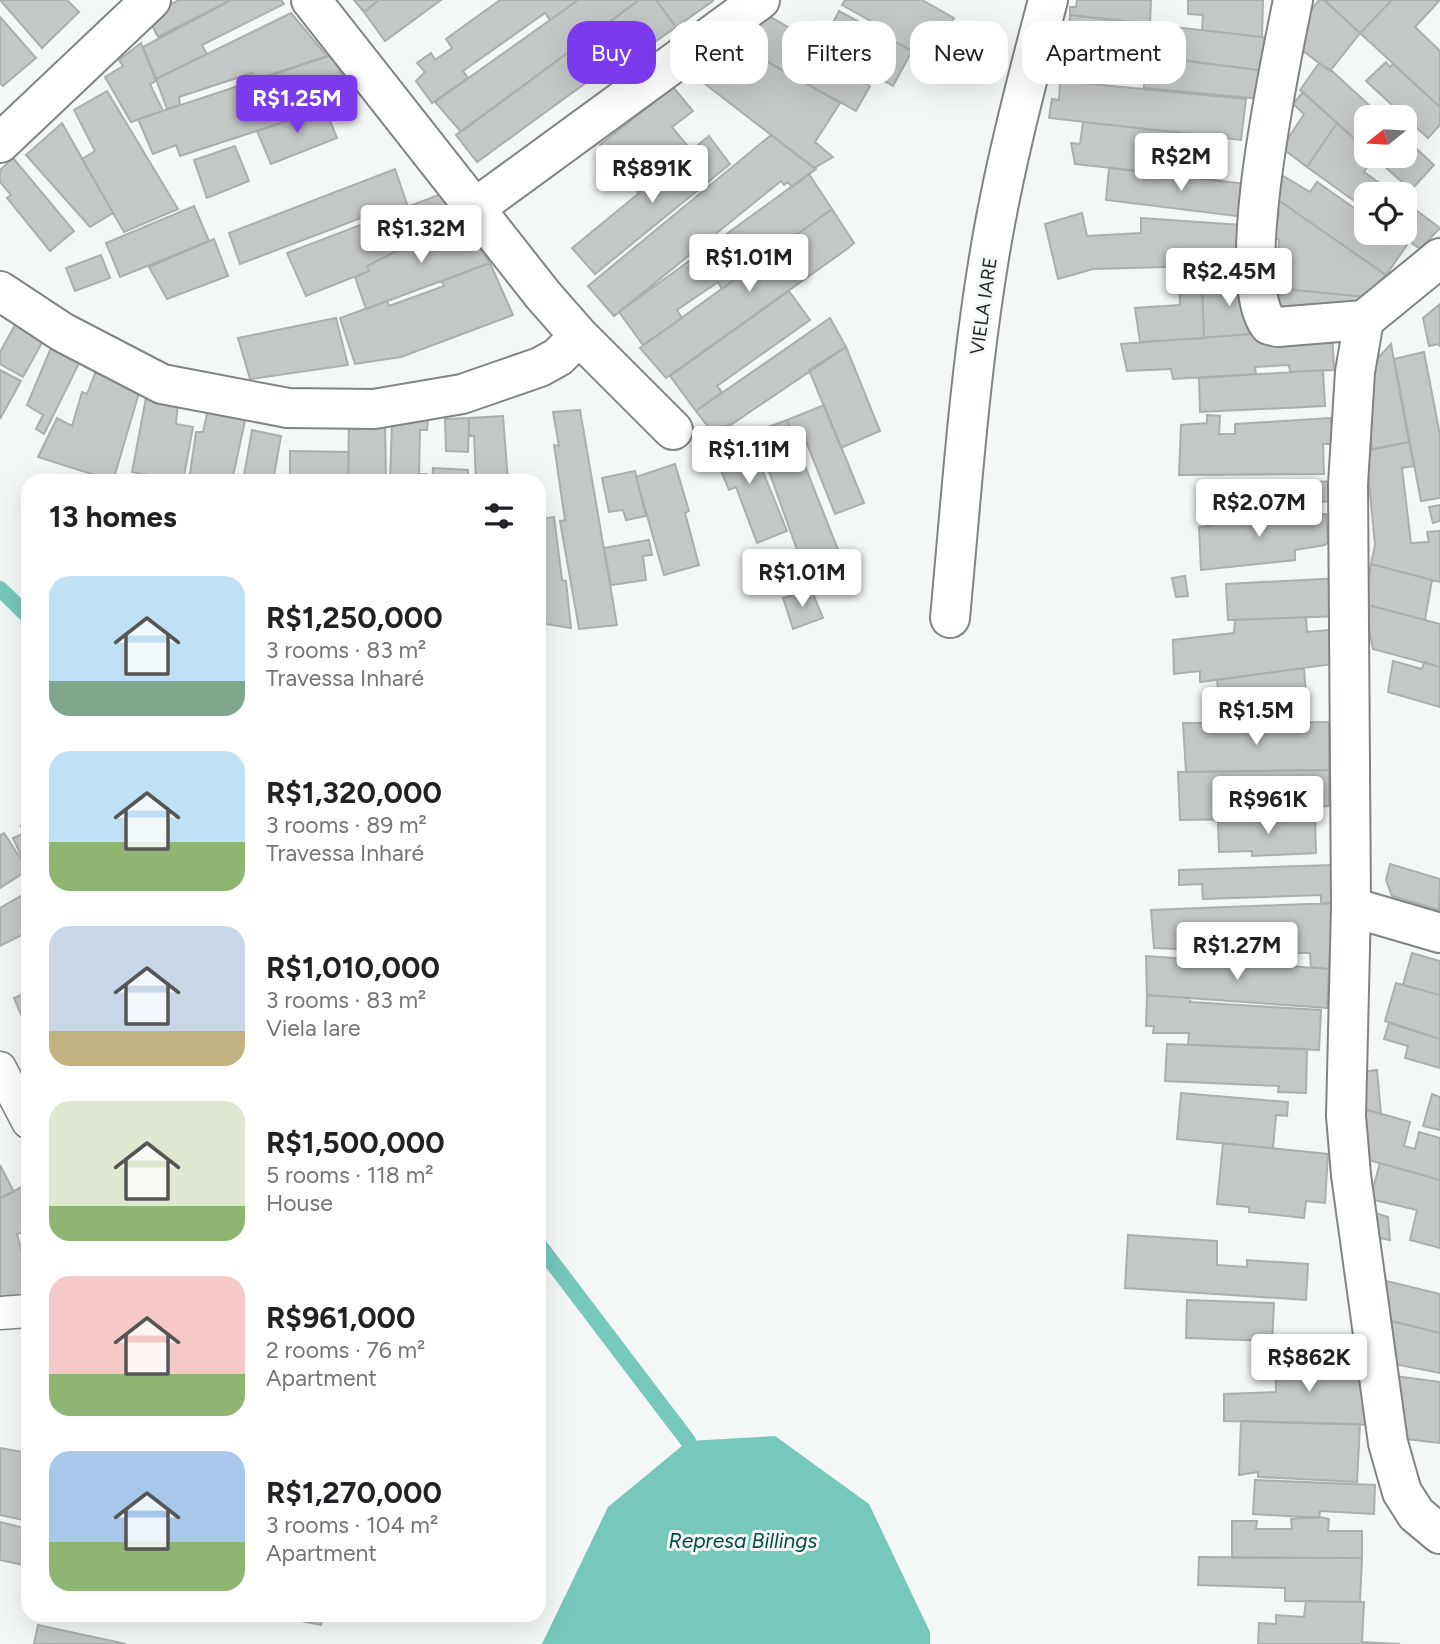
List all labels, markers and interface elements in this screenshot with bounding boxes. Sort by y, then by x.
chip: Buy [567,21,656,84]
chip: Rent [670,21,768,84]
chip: Filters [782,21,896,84]
chip: New [910,21,1008,84]
chip: Apartment [1022,21,1186,84]
pin: R$1.25M [232,76,362,135]
text: R$1.25M [252,84,342,112]
north arrow [1354,105,1418,168]
map controls [1354,105,1417,245]
pin: R$2M [1140,134,1222,193]
text: R$2M [1151,142,1211,170]
pin: R$891K [595,146,709,205]
text: R$891K [612,154,692,182]
button: locate [1354,182,1417,245]
pin: R$1.32M [356,205,486,265]
text: R$1.32M [377,214,465,242]
pin: R$1.01M [684,234,814,294]
text: R$1.01M [705,243,793,271]
pin: R$2.45M [1164,248,1294,308]
street label: VIELA IARE [965,256,1002,356]
text: R$2.45M [1182,257,1276,285]
pin: R$1.11M [684,426,814,486]
text: R$1.11M [708,435,790,463]
pin: R$2.07M [1194,480,1324,539]
text: R$2.07M [1212,488,1306,516]
icon: filters [480,497,518,535]
text: 13 homes [49,498,177,535]
pin: R$1.01M [737,550,867,609]
text: R$1.01M [758,558,846,586]
text: R$1,250,000 [266,599,443,636]
icon: home [105,604,189,688]
text: 3 rooms · 83 m² [266,636,426,664]
text: Travessa Inharé [266,664,424,692]
pin: R$1.5M [1199,688,1313,747]
text: R$1.5M [1218,696,1294,724]
text: R$1,320,000 [266,774,442,811]
pin: R$961K [1211,776,1325,836]
icon: home [105,779,189,863]
text: R$961K [1228,785,1308,813]
text: 3 rooms · 89 m² [266,811,427,839]
text: Travessa Inharé [266,839,424,867]
pin: R$1.27M [1172,922,1302,982]
text: R$1.27M [1193,931,1281,959]
text: R$1,010,000 [266,949,440,986]
icon: home [105,954,189,1038]
text: 3 rooms · 83 m² [266,986,426,1014]
text: Viela Iare [266,1014,361,1042]
text: R$1,500,000 [266,1124,445,1161]
icon: home [105,1129,189,1213]
text: 5 rooms · 118 m² [266,1161,434,1189]
text: House [266,1189,333,1217]
text: R$961,000 [266,1299,415,1336]
icon: home [105,1304,189,1388]
pin: R$862K [1252,1334,1366,1394]
text: 2 rooms · 76 m² [266,1336,425,1364]
text: R$862K [1267,1343,1351,1371]
text: Apartment [266,1364,377,1392]
text: R$1,270,000 [266,1474,442,1511]
icon: home [105,1479,189,1563]
text: 3 rooms · 104 m² [266,1511,438,1539]
water label: Represa Billings [669,1528,818,1553]
text: Apartment [266,1539,377,1567]

